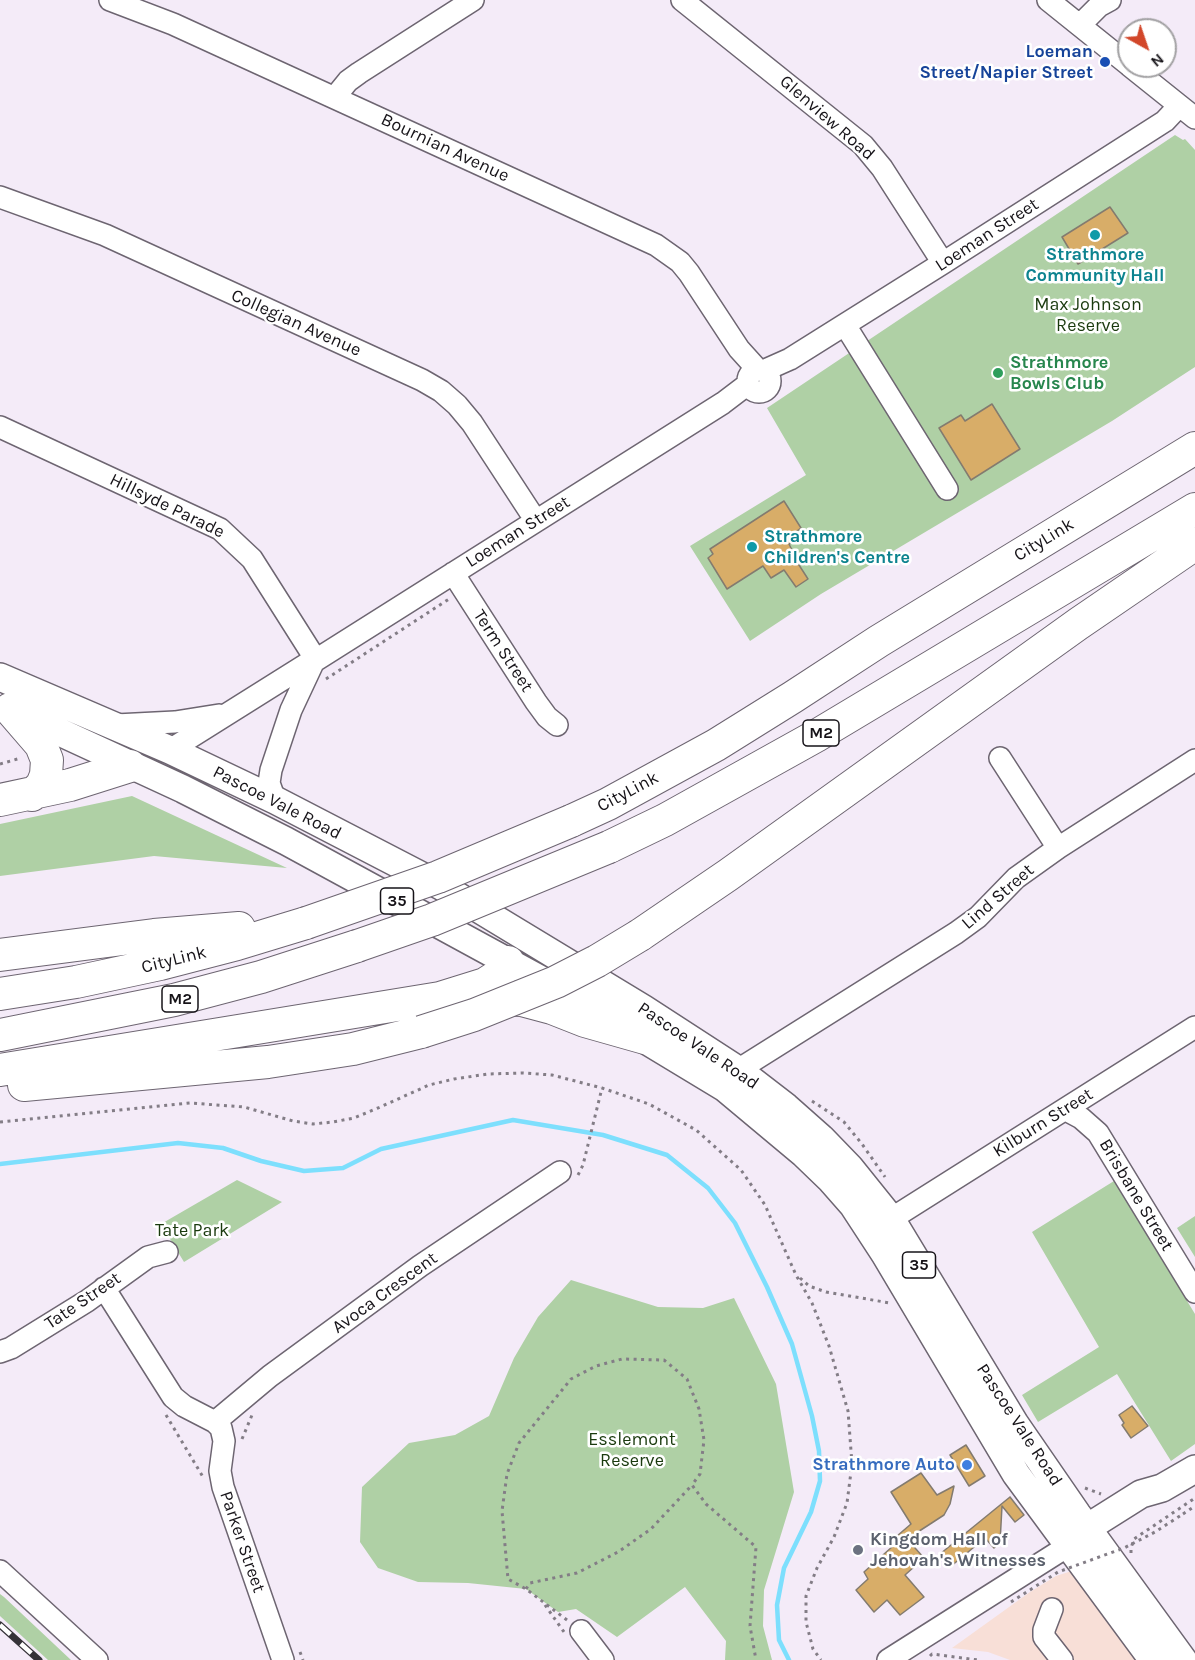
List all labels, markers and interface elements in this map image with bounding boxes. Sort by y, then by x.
north arrow [1117,18,1177,78]
place label: Loeman Street/Napier Street [919,41,1093,84]
text: N [1147,50,1168,72]
marker: Loeman Street/Napier Street [1098,55,1112,69]
street label: Glenview Road [775,71,879,165]
street label: Bournian Avenue [377,109,513,187]
street label: Loeman Street [931,194,1043,276]
marker: Strathmore Community Hall [1088,228,1102,242]
place label: Strathmore Community Hall [1025,244,1165,286]
street label: Collegian Avenue [228,285,364,361]
park label: Max Johnson Reserve [1034,294,1142,336]
place label: Strathmore Bowls Club [1010,352,1108,394]
marker: Strathmore Bowls Club [991,366,1005,380]
street label: Hillsyde Parade [106,469,228,543]
street label: Loeman Street [462,491,574,573]
street label: CityLink [1010,514,1078,566]
place label: Strathmore Children's Centre [764,526,910,568]
marker: Strathmore Children's Centre [745,540,759,554]
street label: Term Street [468,606,538,696]
road number: M2 [803,720,839,746]
street label: Pascoe Vale Road [209,761,345,845]
street label: CityLink [594,767,662,817]
street label: Lind Street [957,860,1039,934]
road number: 35 [380,888,414,914]
street label: CityLink [139,941,209,979]
road number: M2 [162,986,198,1012]
street label: Pascoe Vale Road [633,998,763,1094]
street label: Kilburn Street [989,1084,1097,1162]
street label: Brisbane Street [1094,1135,1178,1255]
park label: Tate Park [155,1220,229,1242]
street label: Avoca Crescent [328,1248,442,1338]
road number: 35 [902,1252,936,1278]
street label: Tate Street [41,1268,125,1334]
street label: Pascoe Vale Road [971,1360,1067,1490]
park label: Esslemont Reserve [588,1429,676,1472]
place label: Strathmore Auto [812,1454,955,1476]
marker: Strathmore Auto [960,1458,974,1472]
street label: Parker Street [215,1488,269,1596]
place label: Kingdom Hall of Jehovah's Witnesses [870,1529,1046,1572]
marker: Kingdom Hall of Jehovah's Witnesses [851,1543,865,1557]

